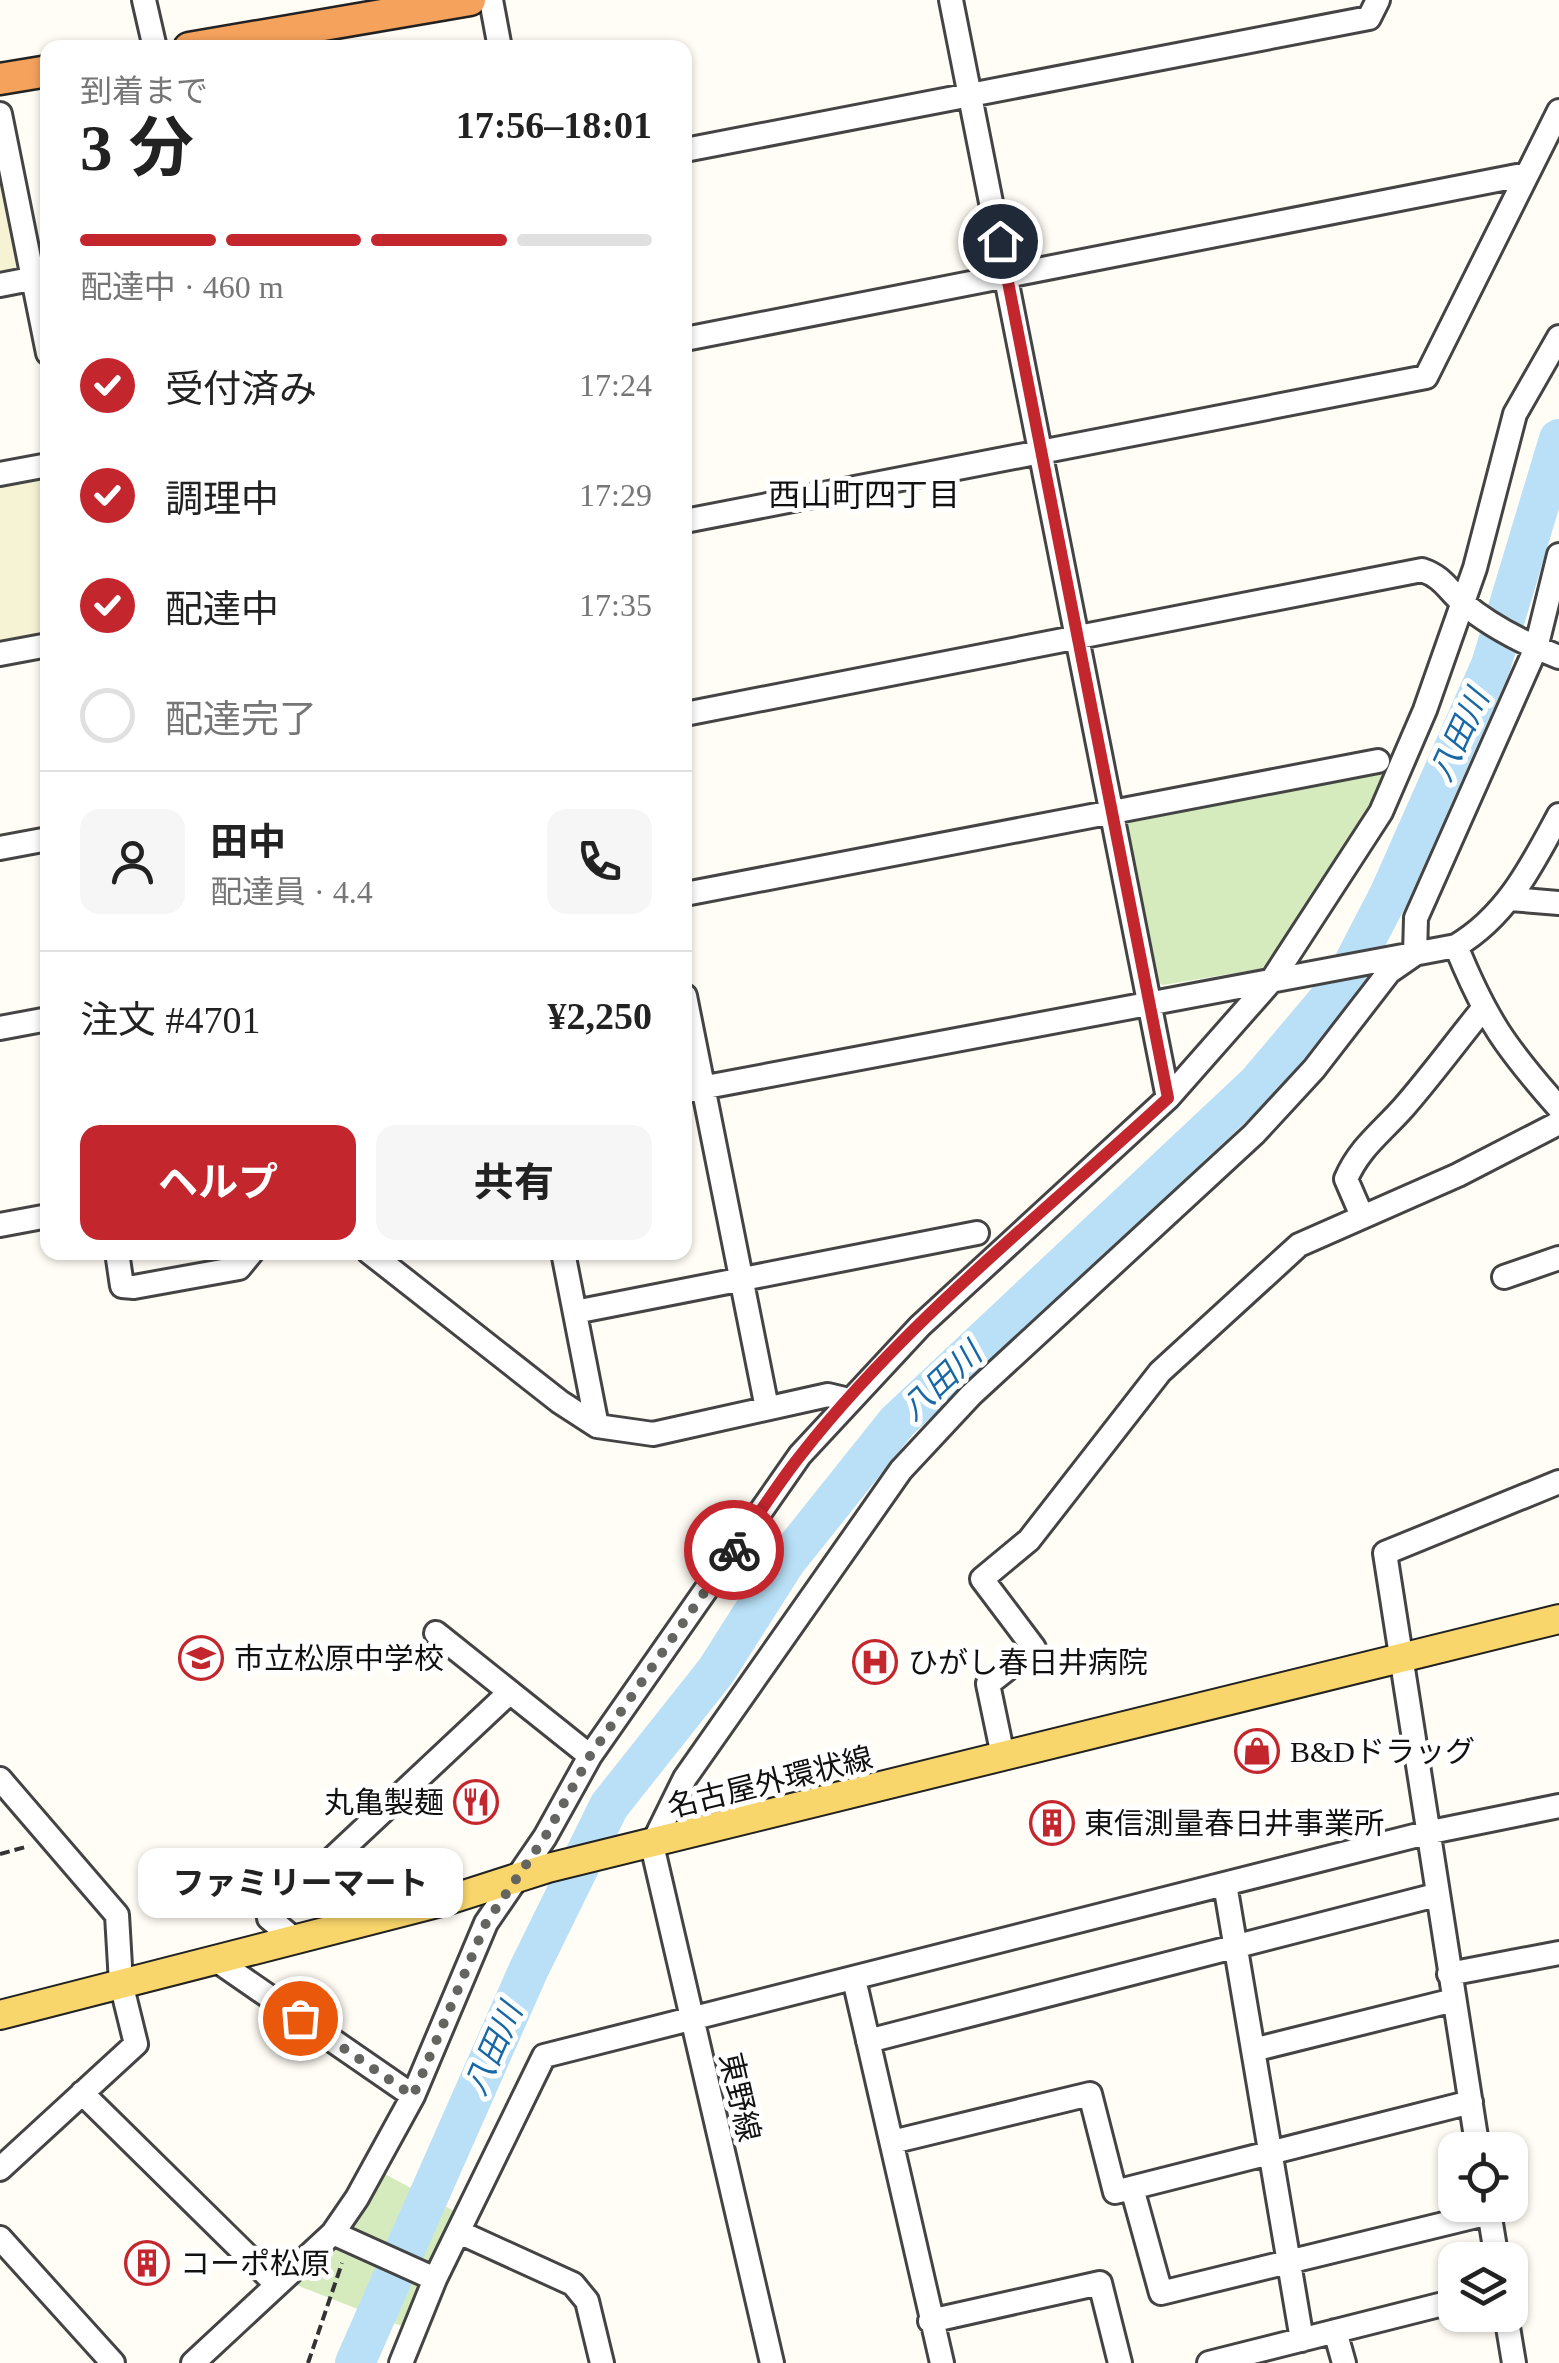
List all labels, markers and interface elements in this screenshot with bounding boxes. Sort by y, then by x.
text: 到着まで [80,73,208,109]
text: 17:56–18:01 [456,104,652,146]
text: 3 分 [80,112,194,184]
pin [958,199,1043,284]
icon: home [973,214,1028,269]
text: 配達中 · 460 m [80,269,284,305]
icon: check [80,358,135,413]
text: 17:24 [579,367,652,403]
text: 受付済み [165,368,317,410]
icon: check [80,468,135,523]
text: 17:29 [579,477,652,513]
district label: 西山町四丁目 [768,477,960,513]
text: 調理中 [165,478,279,520]
icon: check [80,578,135,633]
text: 17:35 [579,587,652,623]
text: 配達中 [165,588,279,630]
water label: 八田川 [1422,681,1497,786]
text: 配達完了 [165,698,317,740]
button: person [80,809,185,914]
button: phone [547,809,652,914]
text: 田中 [210,821,286,863]
text: 配達員 · 4.4 [210,874,373,910]
text: ¥2,250 [548,995,652,1037]
text: 注文 #4701 [80,999,261,1041]
button: ヘルプ [80,1125,356,1240]
button: 共有 [376,1125,652,1240]
water label: 八田川 [894,1333,991,1427]
courier [684,1500,784,1600]
icon: bike [707,1523,762,1578]
school or university icon: 市立松原中学校 [178,1635,224,1681]
hospital icon: ひがし春日井病院 [852,1639,898,1685]
place label: 市立松原中学校 [234,1642,444,1675]
place label: ひがし春日井病院 [908,1646,1148,1679]
shop icon: B&Dドラッグ [1234,1728,1280,1774]
place label: B&Dドラッグ [1290,1735,1475,1768]
street label: 名古屋外環状線 [664,1741,876,1823]
restaurant icon: 丸亀製麺 [453,1779,499,1825]
place label: 丸亀製麺 [324,1786,444,1819]
building icon: 東信測量春日井事業所 [1029,1800,1075,1846]
place label: 東信測量春日井事業所 [1084,1807,1384,1840]
callout: ファミリーマート [138,1848,462,1918]
text: ファミリーマート [172,1865,429,1901]
pin [258,1976,343,2061]
icon: bag [273,1991,328,2046]
water label: 八田川 [457,1995,530,2100]
street label: 東野線 [714,2049,766,2145]
map controls [1438,2132,1528,2332]
button: locate [1438,2132,1528,2222]
building icon: コーポ松原 [124,2240,170,2286]
button: layers [1438,2242,1528,2332]
place label: コーポ松原 [180,2247,330,2280]

